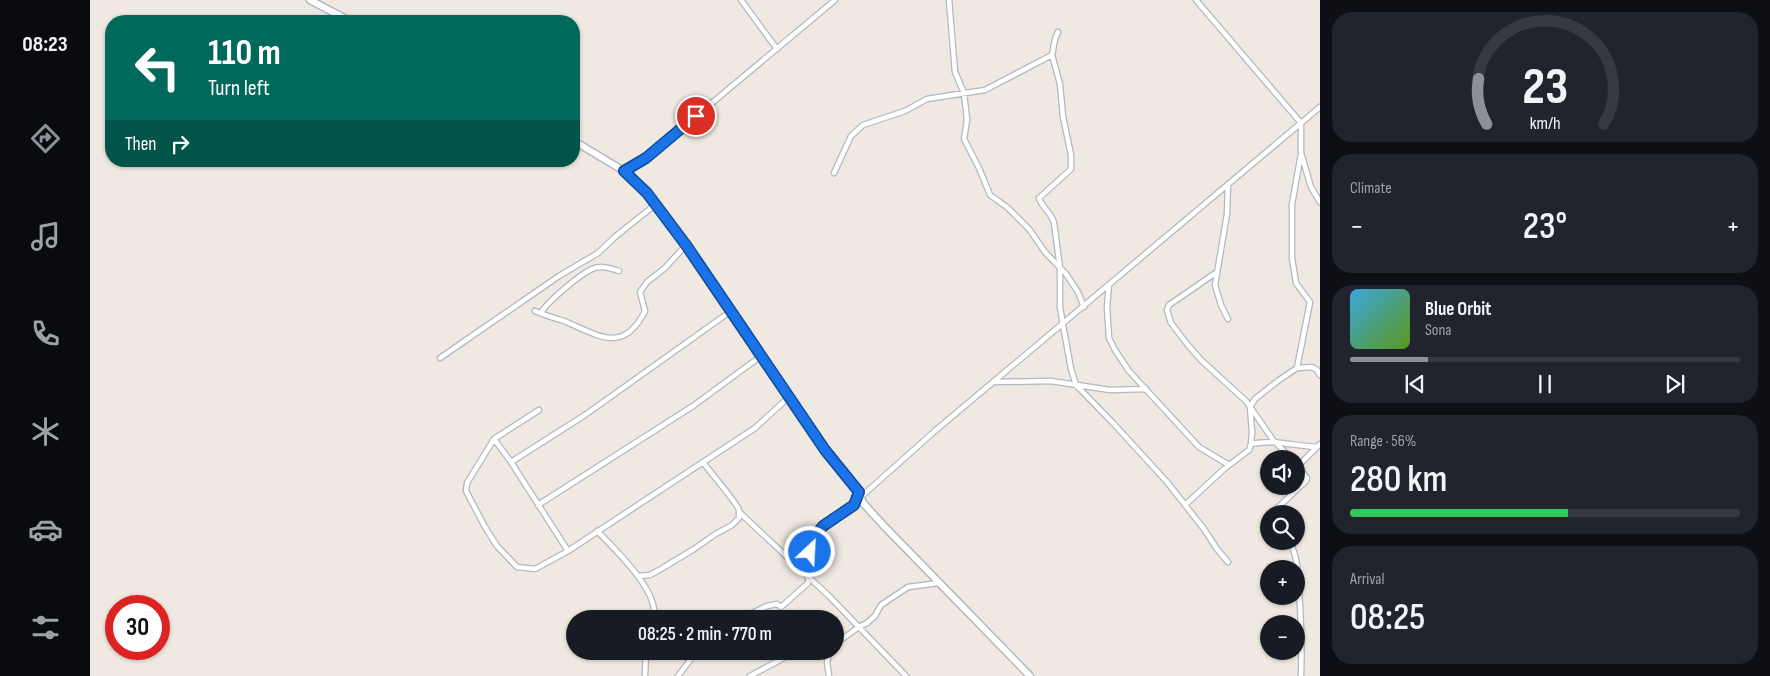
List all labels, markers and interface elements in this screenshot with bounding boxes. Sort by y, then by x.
text: 08:23 [22,31,68,58]
text: 110 m [208,32,281,75]
icon: left [125,35,190,100]
text: 23 [1522,56,1568,119]
text: Turn left [208,75,270,102]
pin [675,95,717,137]
icon: arrive [682,102,710,130]
text: km/h [1530,113,1560,134]
icon: directions [28,121,63,156]
icon: right [166,130,194,158]
text: Then [125,133,156,156]
text: Climate [1350,179,1392,198]
text: 23° [1523,204,1567,249]
text: − [1350,210,1364,243]
text: + [1726,210,1740,243]
icon: music [28,219,63,254]
text: Blue Orbit [1425,298,1491,321]
icon: phone [28,316,63,351]
text: Sona [1425,321,1452,340]
icon: previous [1401,370,1429,398]
icon: pause [1531,370,1559,398]
icon: next [1661,370,1689,398]
icon: climate [28,414,63,449]
text: Range · 56% [1350,432,1416,451]
map controls [1260,450,1305,660]
button: sound [1260,450,1305,495]
text: 280 km [1350,457,1447,502]
button: search [1260,505,1305,550]
icon: car [28,512,63,547]
position arrow [783,525,835,577]
button: + [1260,560,1305,605]
text: Arrival [1350,570,1384,589]
speed limit sign: 30 [105,595,170,660]
text: 08:25 [1350,595,1425,640]
icon: filters [28,610,63,645]
button: − [1260,615,1305,660]
text: 08:25 · 2 min · 770 m [638,623,772,646]

